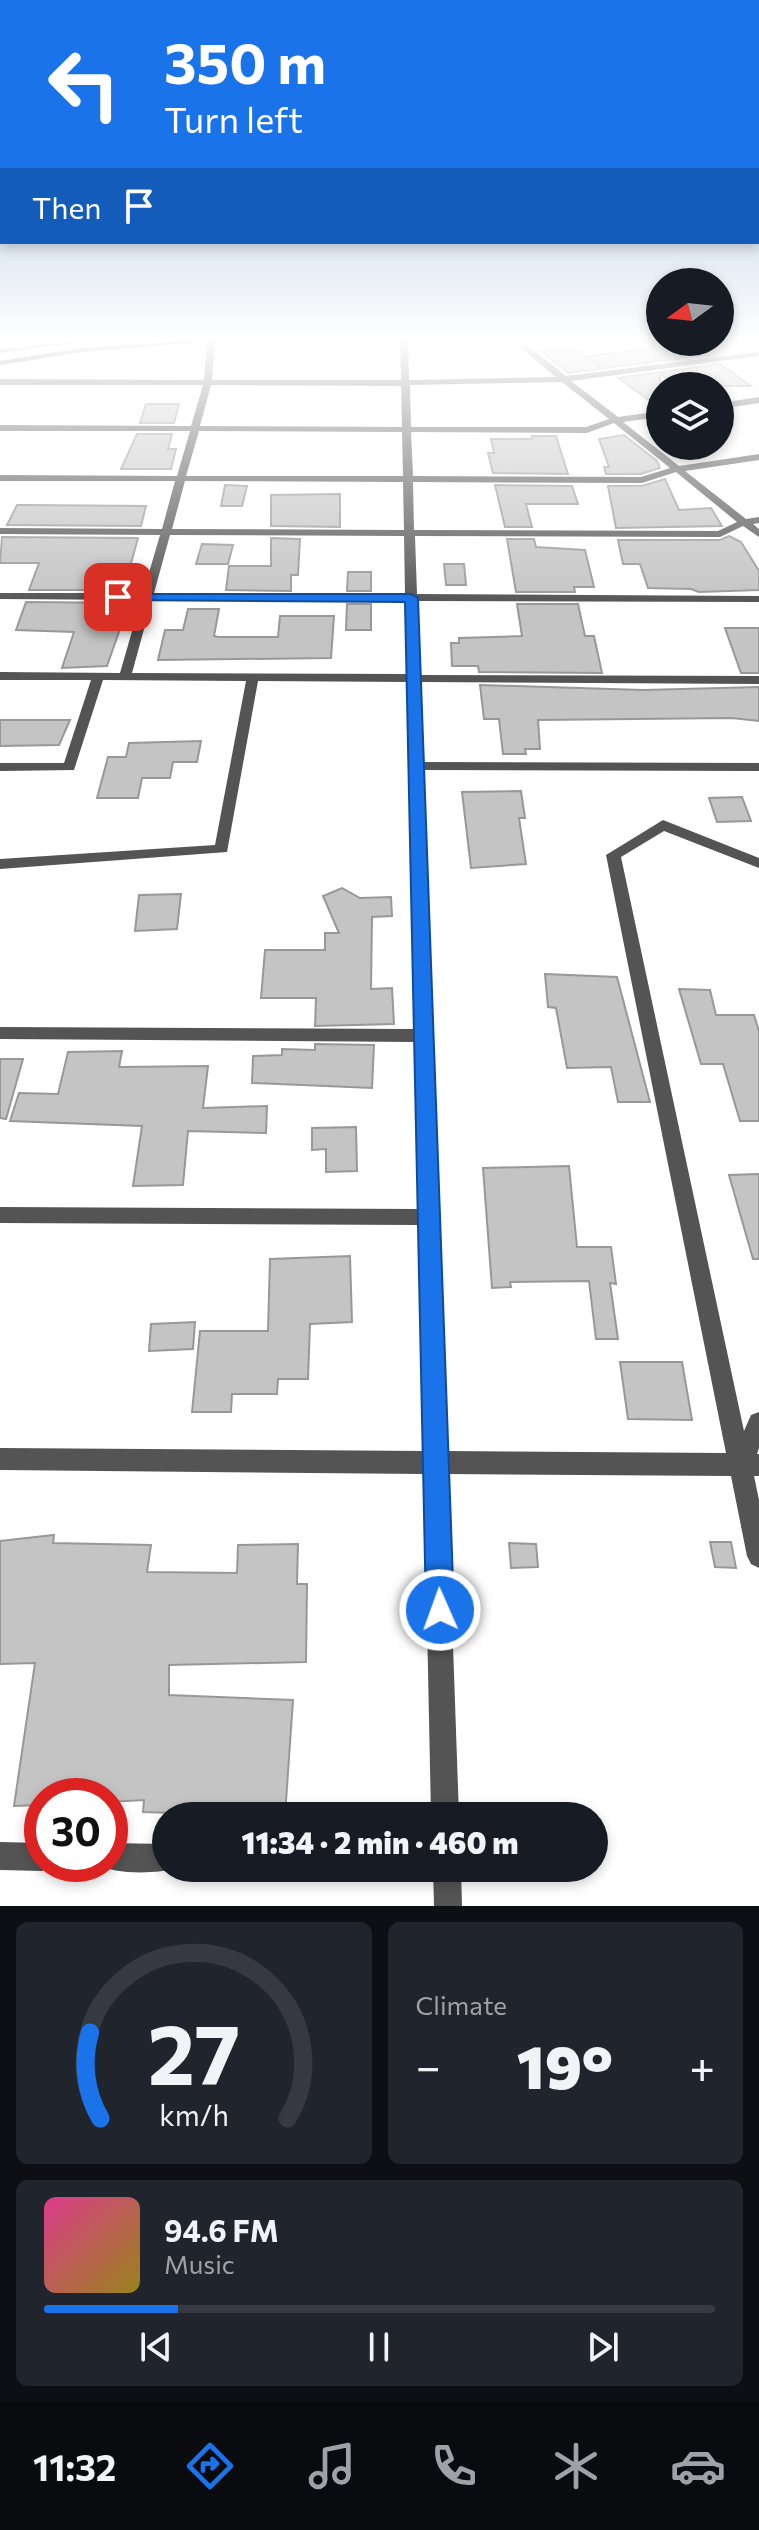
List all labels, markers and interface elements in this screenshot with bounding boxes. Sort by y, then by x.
text: 350 m [164,27,326,96]
icon: left [32,32,136,136]
text: Turn left [164,96,303,140]
icon: arrive [117,184,161,228]
text: Then [32,188,101,225]
north arrow [646,268,734,356]
map controls [646,268,734,460]
button: layers [646,372,734,460]
pin [84,563,152,631]
icon: arrive [96,575,140,619]
position arrow [398,1568,482,1652]
speed limit sign: 30 [24,1778,128,1882]
text: 11:34 · 2 min · 460 m [241,1823,519,1860]
text: Climate [416,1989,507,2020]
text: 27 [147,2000,240,2102]
text: 19° [517,2028,613,2101]
text: − [416,2038,441,2092]
text: + [689,2038,715,2092]
text: km/h [159,2097,229,2132]
text: 94.6 FM [164,2211,279,2248]
text: Music [164,2248,235,2279]
icon: previous [134,2325,178,2369]
icon: pause [357,2325,401,2369]
icon: next [581,2325,625,2369]
icon: directions [182,2438,238,2494]
icon: music [304,2438,360,2494]
icon: phone [426,2438,482,2494]
icon: climate [548,2438,604,2494]
icon: car [670,2438,726,2494]
text: 11:32 [33,2444,116,2488]

